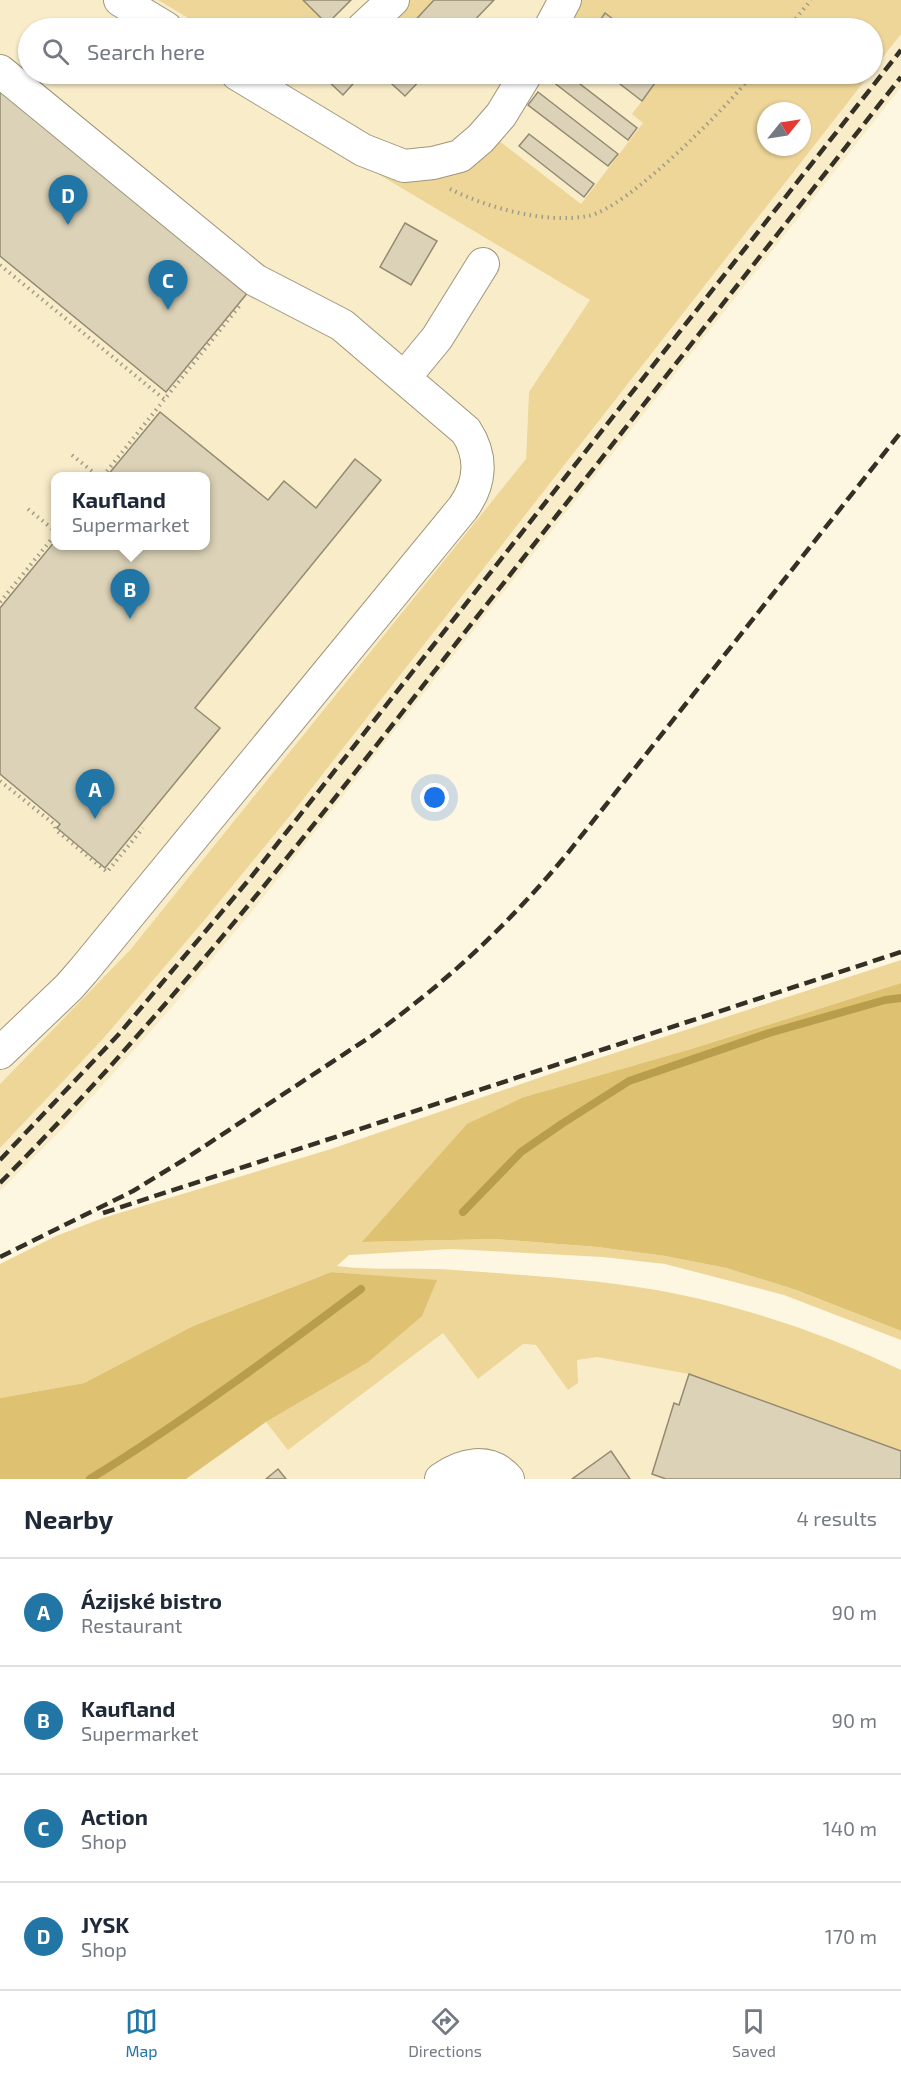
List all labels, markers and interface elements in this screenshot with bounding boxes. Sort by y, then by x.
search box [18,18,883,84]
icon: search [39,35,72,68]
text: Search here [87,38,205,64]
north arrow [757,102,811,156]
pin: D [48,176,88,225]
pin: C [148,260,188,310]
popup [51,472,210,550]
text: Kaufland [72,486,166,512]
text: Supermarket [72,512,189,536]
pin: B [110,570,150,619]
pin: A [76,770,115,819]
your location [420,783,449,812]
text: Nearby [24,1503,113,1534]
text: 4 results [797,1506,877,1530]
text: Ázijské bistro [81,1587,222,1613]
text: A [37,1600,50,1624]
text: 90 m [832,1600,877,1624]
text: Restaurant [81,1613,182,1637]
text: Kaufland [81,1695,175,1721]
text: B [37,1708,50,1732]
text: 90 m [832,1708,877,1732]
text: Supermarket [81,1721,199,1745]
text: Action [81,1803,148,1829]
text: C [38,1816,49,1840]
text: 140 m [823,1816,877,1840]
text: Shop [81,1829,127,1853]
text: JYSK [81,1911,129,1937]
text: D [37,1924,50,1948]
text: 170 m [825,1924,877,1948]
text: Shop [81,1937,127,1961]
tab: Map [125,2005,158,2060]
tab: Directions [408,2005,482,2060]
tab: Saved [732,2005,776,2060]

